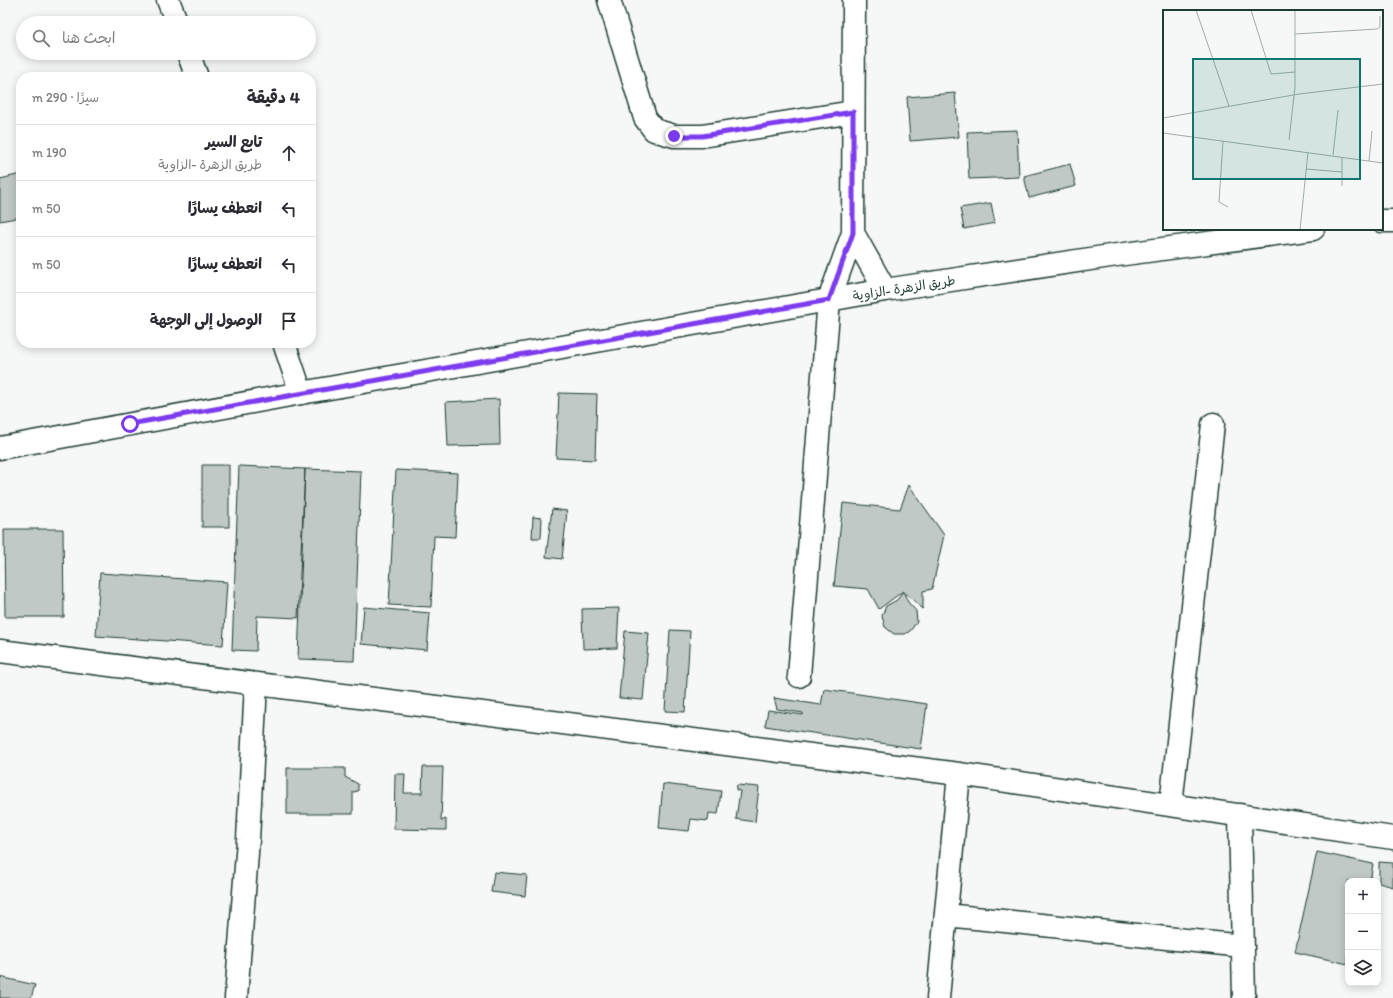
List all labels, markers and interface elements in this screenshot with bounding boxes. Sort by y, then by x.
inset map [1163,10,1383,230]
search box [16,16,316,60]
icon: search [30,27,52,49]
text: ابحث هنا [62,29,116,47]
text: 4 دقيقة [247,87,300,107]
text: سيرًا · 290 m [32,90,99,105]
route end [665,127,683,145]
text: تابع السير [205,133,262,151]
icon: ahead [278,142,300,164]
text: 190 m [32,145,67,160]
text: طريق الزهرة -الزاوية [158,157,262,172]
icon: left [278,198,300,220]
text: انعطف يسارًا [188,199,262,217]
text: 50 m [32,201,61,216]
icon: left [278,254,300,276]
text: انعطف يسارًا [188,255,262,273]
text: 50 m [32,257,61,272]
street label: طريق الزهرة -الزاوية [852,272,957,305]
icon: arrive [278,310,300,332]
text: الوصول إلى الوجهة [150,311,262,329]
route start [121,415,139,433]
map controls [1345,878,1381,986]
button: + [1345,878,1381,914]
button: − [1345,914,1381,950]
button: layers [1345,950,1381,986]

